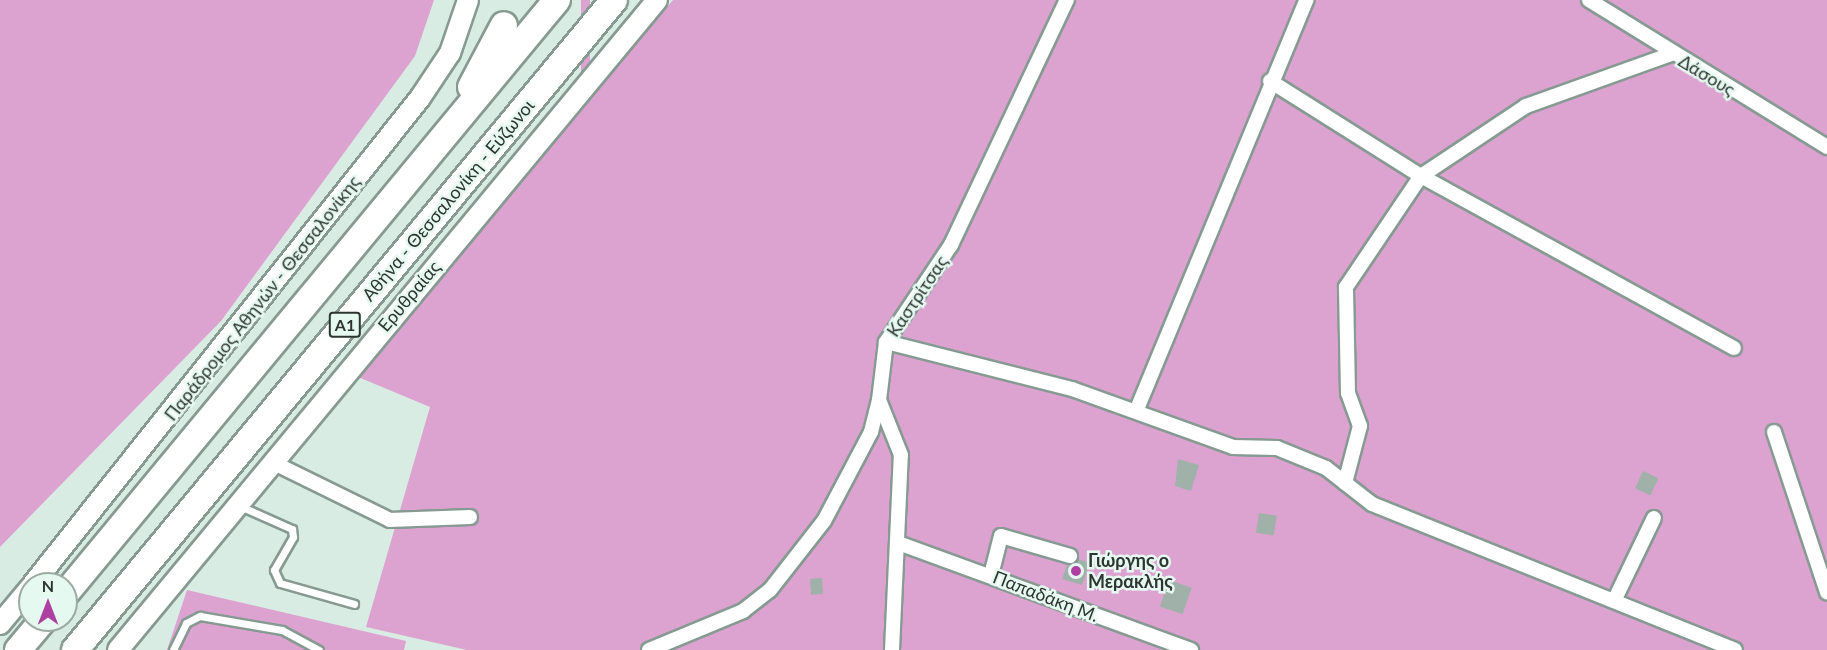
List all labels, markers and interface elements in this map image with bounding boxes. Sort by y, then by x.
street label: Δάσους [1675,50,1739,100]
street label: Αθήνα - Θεσσαλονίκη - Εύζωνοι [357,95,539,305]
street label: Παράδρομος Αθηνών - Θεσσαλονίκης [159,171,365,425]
street label: Καστρίτσας [882,251,952,341]
street label: Ερυθραίας [373,256,445,336]
road number: Α1 [328,312,362,338]
place label: Γιώργης ο Μερακλής [1088,550,1173,592]
marker: Γιώργης ο Μερακλής [1069,564,1083,578]
street label: Παπαδάκη Μ. [990,566,1102,626]
north arrow [18,572,78,632]
text: N [42,576,54,595]

